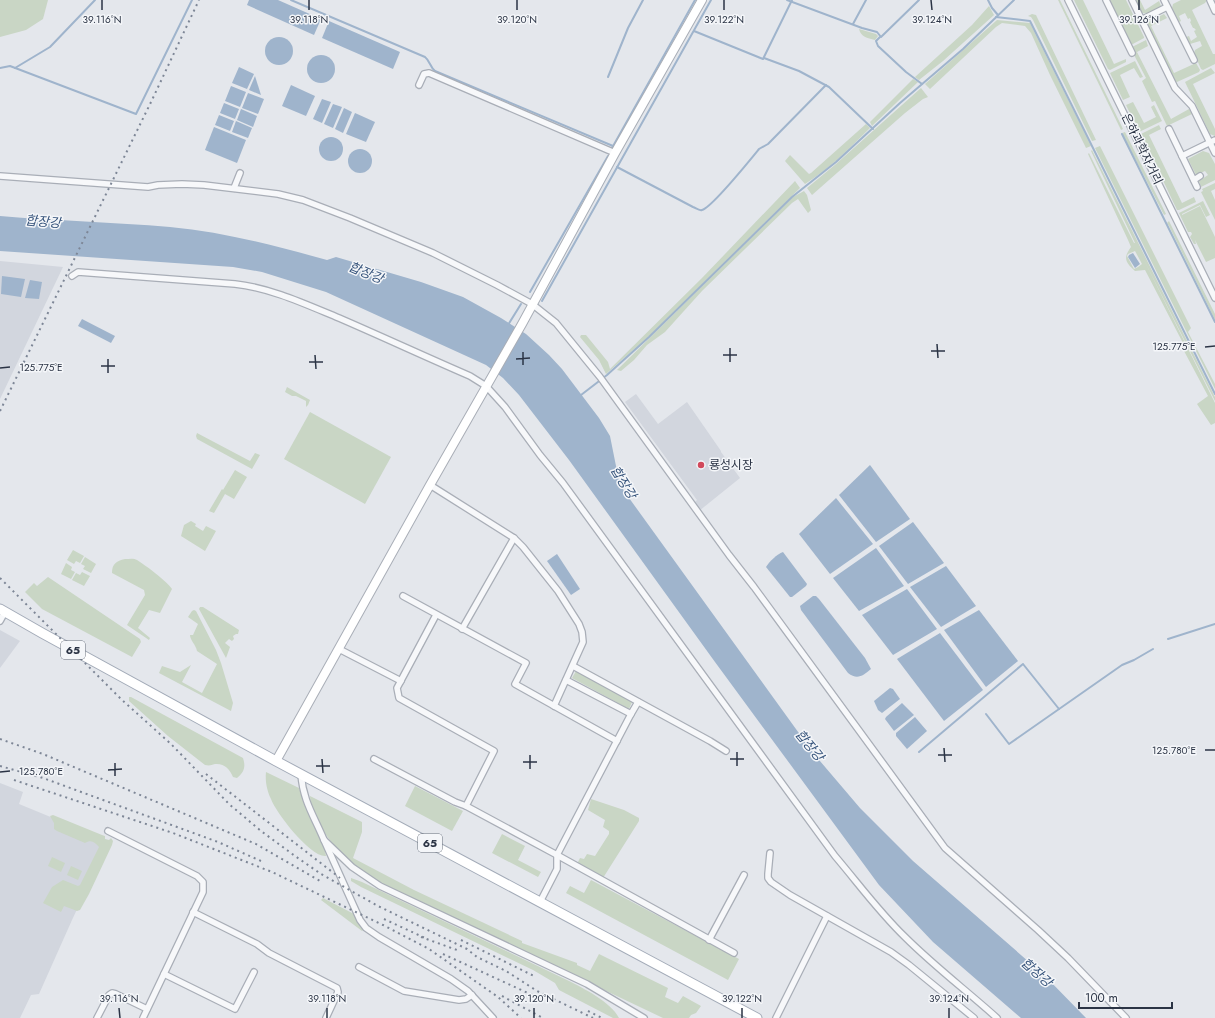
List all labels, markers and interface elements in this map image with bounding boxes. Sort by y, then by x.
text: 39.116°N [83,12,121,27]
text: 39.118°N [290,12,328,27]
text: 39.120°N [497,12,537,27]
text: 39.122°N [704,12,744,27]
text: 39.124°N [912,12,952,27]
text: 39.126°N [1119,12,1159,27]
street label: 은하과학자거리 [1117,110,1167,188]
water label: 합장강 [24,210,64,233]
water label: 합장강 [346,257,388,289]
text: 125.775°E [1152,339,1196,354]
text: 125.775°E [19,360,63,375]
place label: 룡성시장 [709,456,753,474]
marker: 룡성시장 [696,460,706,470]
water label: 합장강 [606,462,642,504]
road number: 65 [61,641,85,659]
water label: 합장강 [791,725,830,767]
text: 125.780°E [1152,743,1196,758]
text: 125.780°E [19,764,63,779]
road number: 65 [418,834,442,852]
water label: 합장강 [1017,953,1058,993]
scale bar [1079,984,1172,1010]
text: 100 m [1085,989,1118,1007]
text: 39.116°N [100,991,138,1006]
text: 39.118°N [308,991,346,1006]
text: 39.120°N [514,991,554,1006]
text: 39.122°N [722,991,762,1006]
text: 39.124°N [929,991,969,1006]

